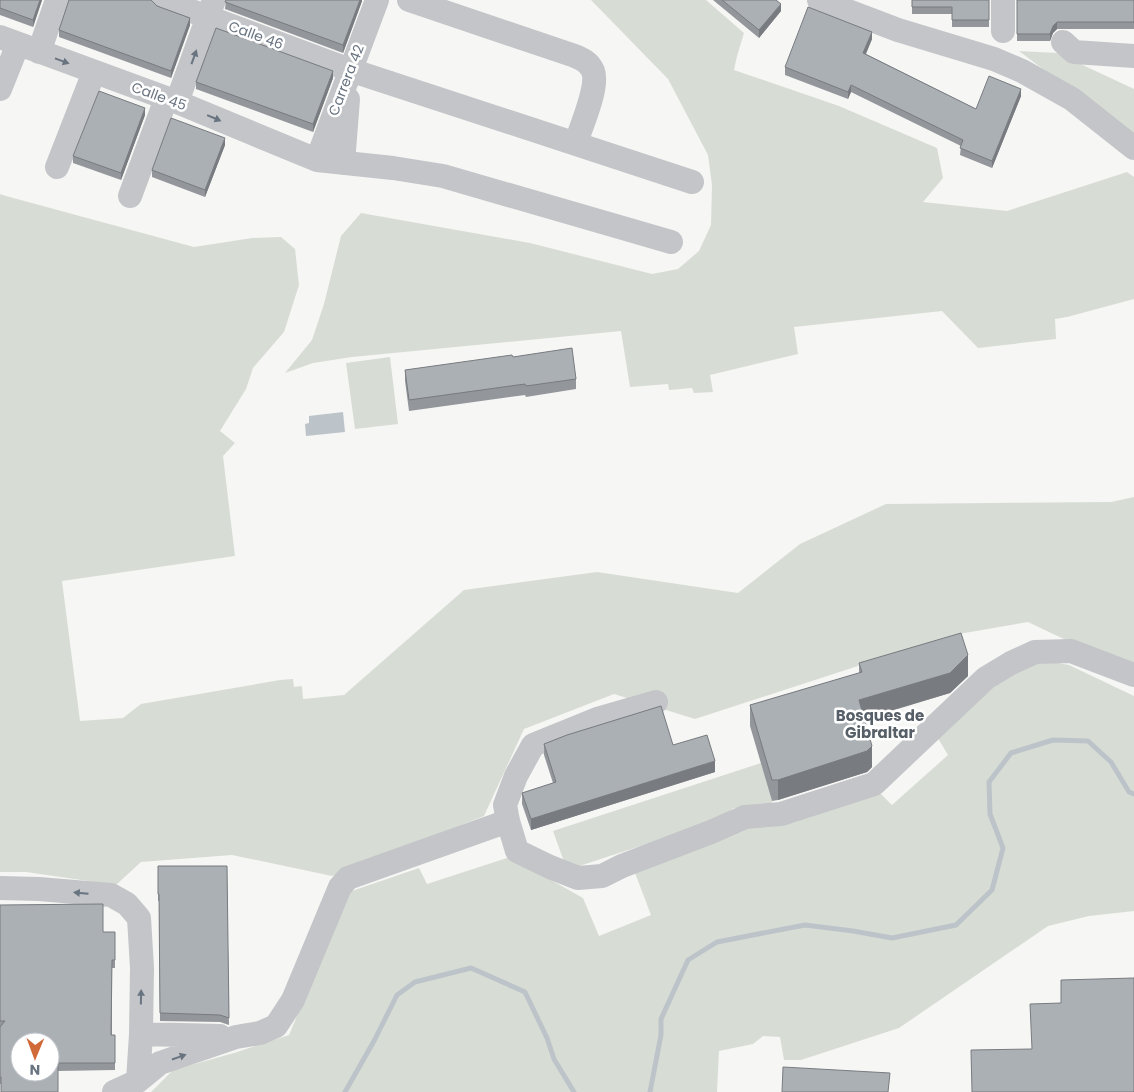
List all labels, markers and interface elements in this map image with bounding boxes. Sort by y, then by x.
street label: Calle 46 [226,16,286,54]
street label: Carrera 42 [323,42,369,118]
one-way arrow [191,49,198,64]
one-way arrow [55,57,70,65]
street label: Calle 45 [129,77,189,115]
one-way arrow [207,114,221,122]
district label: Bosques de Gibraltar [836,705,924,743]
one-way arrow [72,888,88,896]
one-way arrow [137,989,145,1005]
north arrow [10,1032,60,1082]
one-way arrow [172,1052,187,1060]
text: N [29,1060,40,1080]

